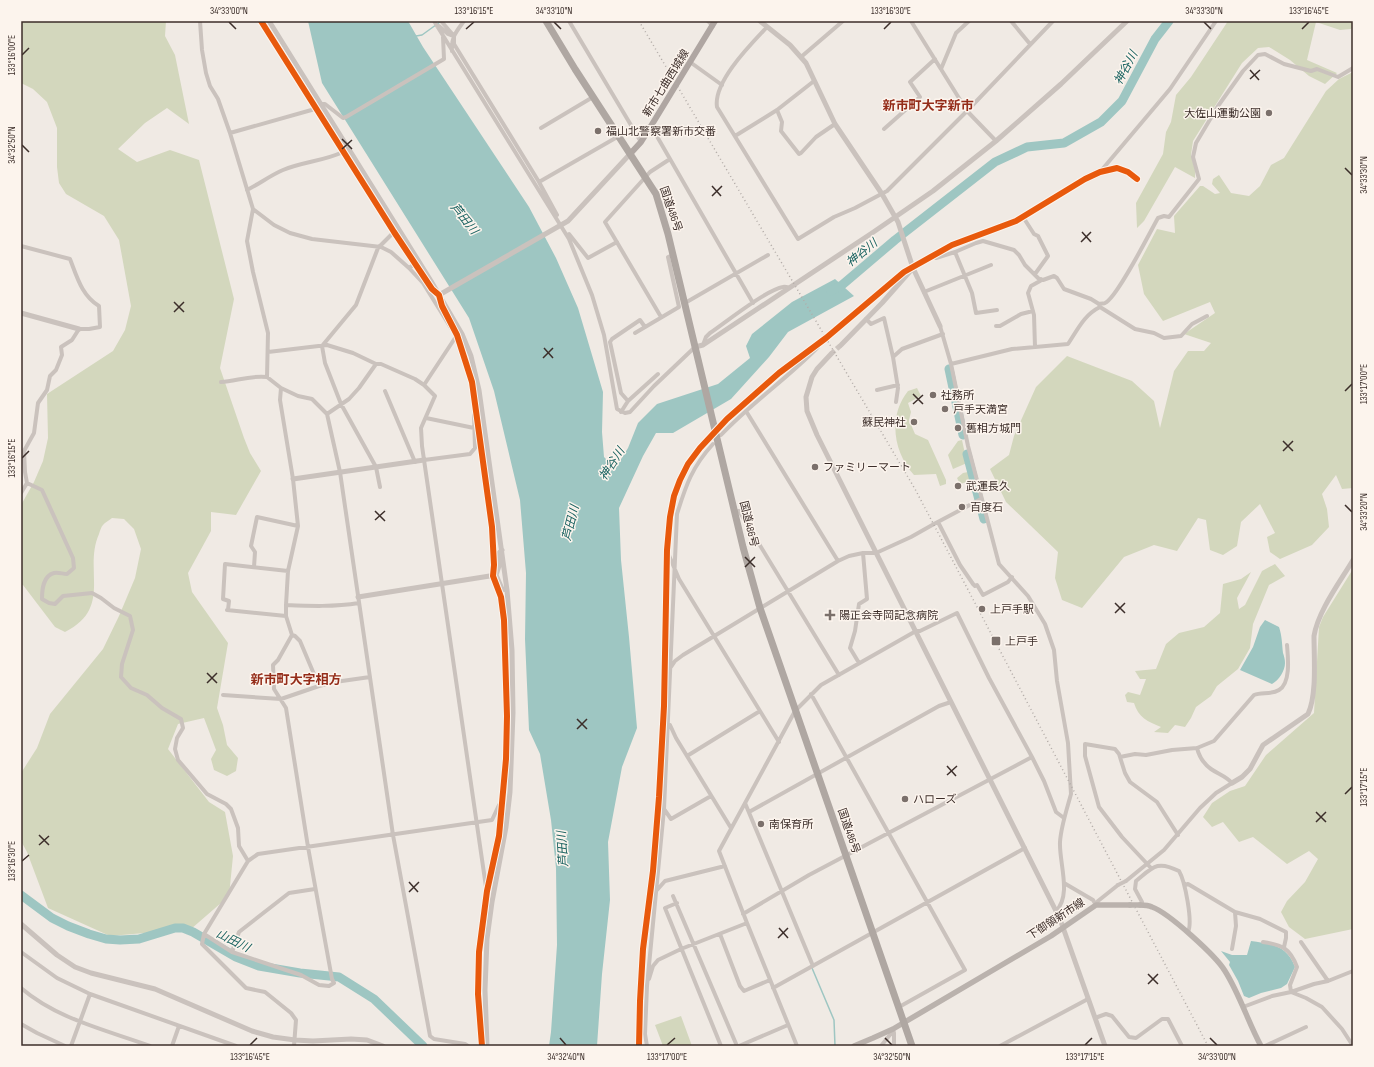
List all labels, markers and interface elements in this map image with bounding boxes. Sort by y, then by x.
text: 34°33'00"N [210,5,248,17]
text: 133°16'15"E [455,5,493,17]
text: 34°33'10"N [536,5,572,17]
text: 133°16'30"E [871,5,911,17]
text: 34°33'30"N [1185,5,1223,17]
text: 133°16'45"E [1289,5,1329,17]
text: 133°16'00"E [6,35,18,75]
street label: 新市七曲西城線 [640,47,692,119]
water label: 神谷川 [1111,47,1142,87]
district label: 新市町大字新市 [882,98,974,114]
place label: 大佐山運動公園 [1184,107,1261,120]
marker: 大佐山運動公園 [1264,108,1274,118]
place label: 福山北警察署新市交番 [606,125,716,138]
text: 34°32'50"N [6,126,18,164]
marker: 福山北警察署新市交番 [593,126,603,136]
text: 34°33'30"N [1358,156,1370,194]
street label: 国道486号 [657,185,685,233]
water label: 芦田川 [447,200,482,239]
water label: 神谷川 [843,235,882,270]
text: 133°17'00"E [1358,364,1370,404]
place label: 社務所 [941,389,975,402]
marker: 社務所 [928,390,938,400]
place label: 戸手天満宮 [953,403,1008,416]
marker: 戸手天満宮 [940,404,950,414]
place label: 蘇民神社 [862,416,906,429]
marker: 蘇民神社 [909,417,919,427]
place label: 舊相方城門 [966,422,1021,435]
marker: 舊相方城門 [953,423,963,433]
text: 133°16'15"E [6,439,18,477]
water label: 神谷川 [596,443,629,483]
place label: ファミリーマート [823,461,911,474]
marker: ファミリーマート [810,462,820,472]
place label: 武運長久 [966,480,1010,493]
marker: 武運長久 [953,481,963,491]
text: 34°33'20"N [1358,493,1370,531]
street label: 国道486号 [737,499,761,549]
place label: 百度石 [970,501,1003,514]
water label: 芦田川 [559,502,583,542]
marker: 百度石 [957,502,967,512]
place label: 上戸手駅 [990,603,1034,616]
marker: 上戸手駅 [977,604,987,614]
marker: 陽正会寺岡記念病院 [824,609,836,621]
place label: 陽正会寺岡記念病院 [839,609,938,622]
marker: 上戸手 [990,635,1002,647]
place label: 上戸手 [1005,635,1038,648]
district label: 新市町大字相方 [250,672,342,688]
text: 133°17'15"E [1358,768,1370,806]
place label: ハローズ [913,793,956,806]
marker: ハローズ [900,794,910,804]
street label: 国道486号 [835,807,863,855]
place label: 南保育所 [769,818,814,831]
marker: 南保育所 [756,819,766,829]
water label: 芦田川 [554,829,572,867]
text: 133°16'30"E [6,841,18,881]
street label: 下御領新市線 [1025,896,1087,942]
water label: 山田川 [214,926,254,957]
text: 133°16'45"E [230,1051,270,1063]
text: 34°32'40"N [547,1051,585,1063]
text: 133°17'00"E [647,1051,687,1063]
text: 34°32'50"N [873,1051,911,1063]
text: 133°17'15"E [1066,1051,1104,1063]
text: 34°33'00"N [1198,1051,1236,1063]

